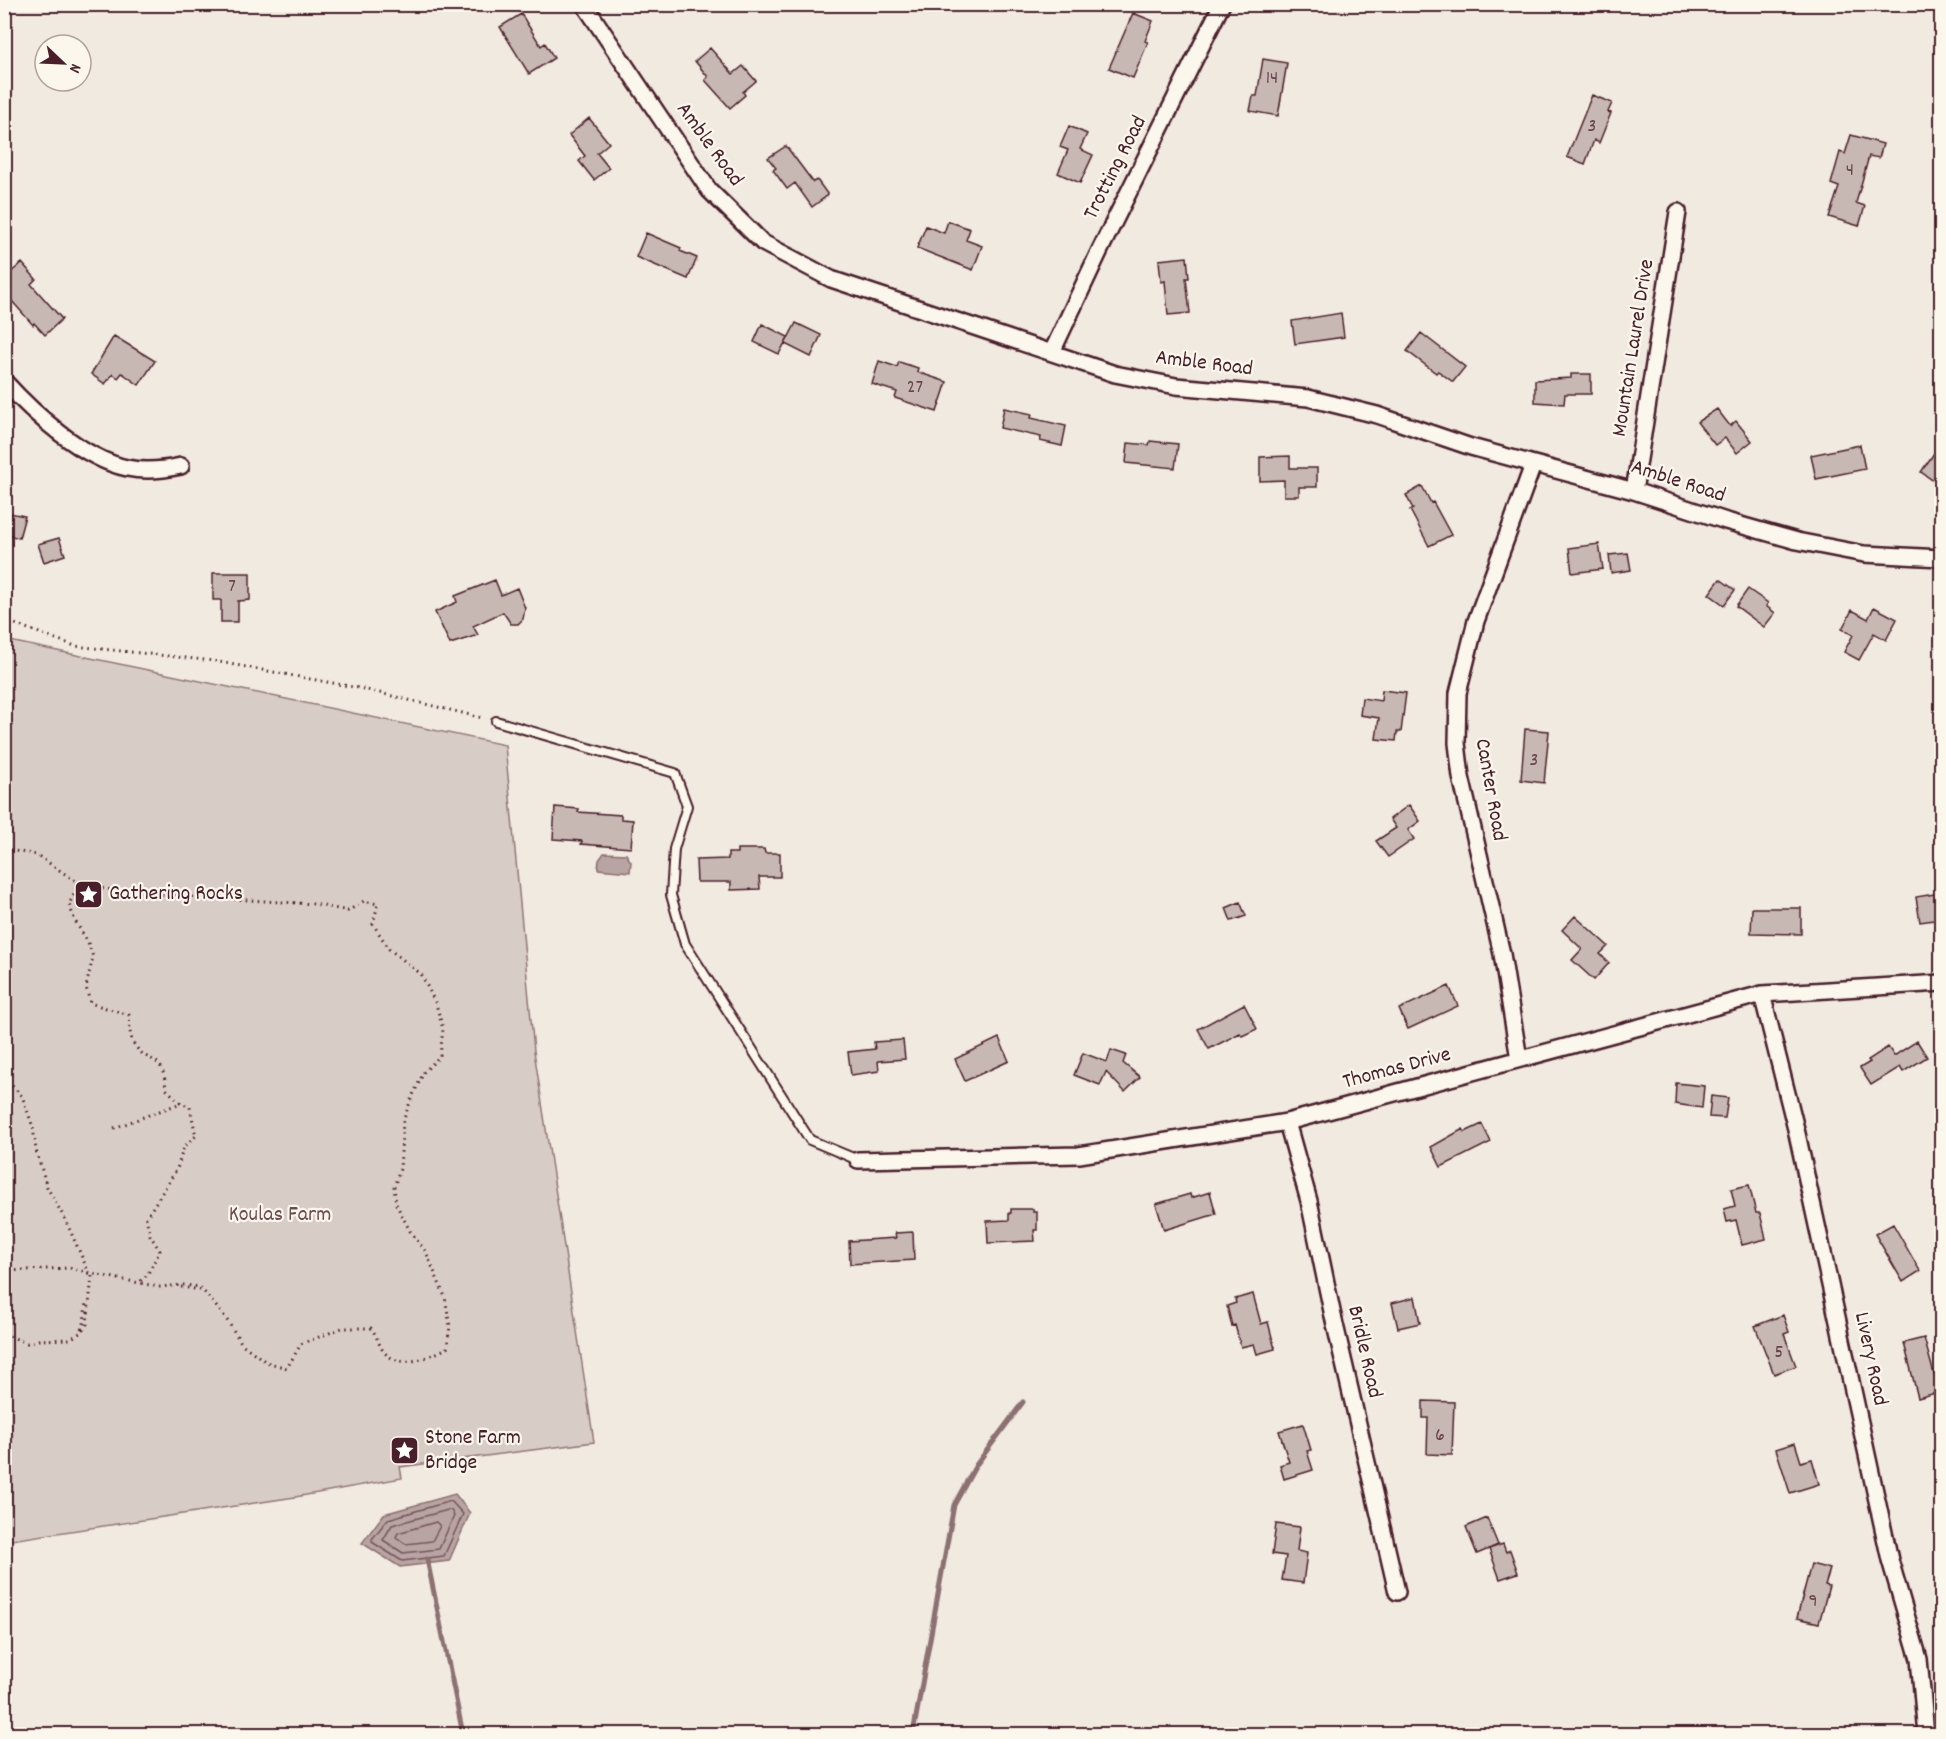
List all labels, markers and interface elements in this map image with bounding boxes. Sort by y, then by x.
north arrow [33,33,93,93]
text: N [62,60,87,76]
house number: 14 [1266,65,1278,93]
street label: Amble Road [668,96,750,194]
street label: Trotting Road [1077,111,1155,225]
house number: 3 [1588,113,1596,141]
house number: 4 [1846,157,1854,185]
street label: Mountain Laurel Drive [1605,257,1663,439]
street label: Amble Road [1154,343,1254,385]
house number: 27 [907,374,923,402]
street label: Amble Road [1627,452,1729,512]
house number: 7 [228,573,236,601]
street label: Canter Road [1466,736,1514,844]
house number: 3 [1530,747,1538,775]
place icon: Gathering Rocks [72,878,104,910]
place label: Gathering Rocks [109,879,243,910]
street label: Thomas Drive [1339,1040,1455,1098]
park label: Koulas Farm [229,1200,331,1231]
street label: Bridle Road [1338,1303,1390,1401]
street label: Livery Road [1845,1309,1895,1409]
house number: 5 [1774,1339,1784,1367]
house number: 6 [1435,1422,1445,1450]
place label: Stone Farm Bridge [425,1423,521,1479]
place icon: Stone Farm Bridge [388,1435,420,1467]
house number: 9 [1808,1588,1818,1616]

